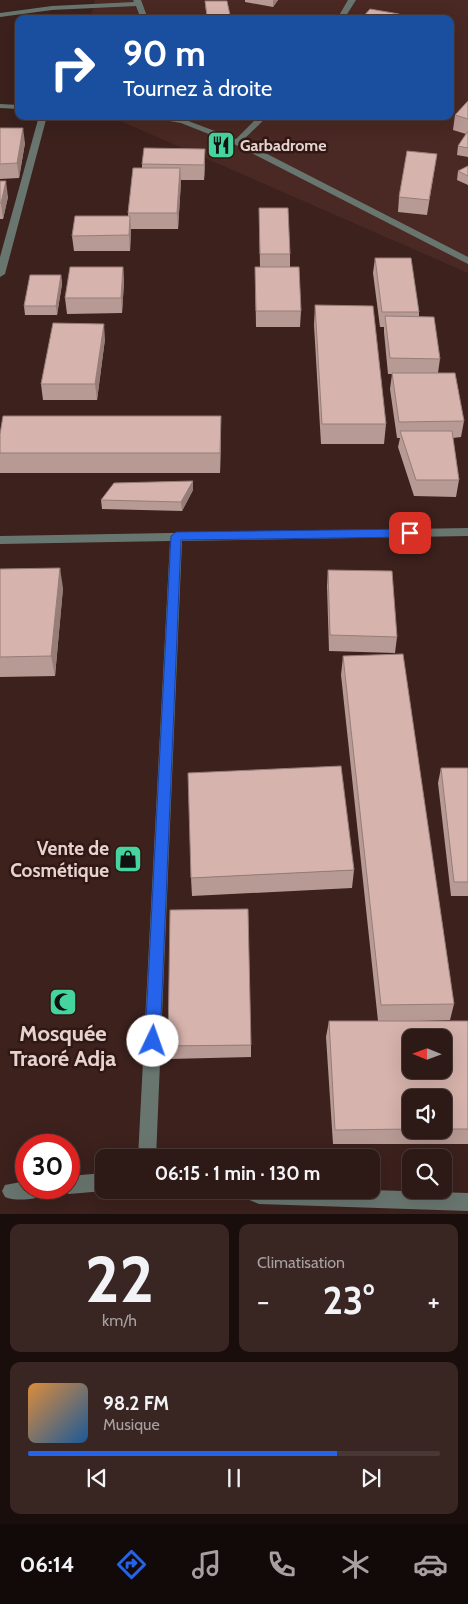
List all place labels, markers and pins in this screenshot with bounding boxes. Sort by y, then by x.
restaurant icon: Garbadrome [206,130,236,160]
place label: Garbadrome [240,136,327,155]
pin [389,512,431,554]
place label: Vente de Cosmétique [10,837,109,882]
shop icon: Vente de Cosmétique [113,844,143,874]
mosque icon: Mosquée Traoré Adja [48,987,78,1017]
place label: Mosquée Traoré Adja [10,1020,116,1072]

